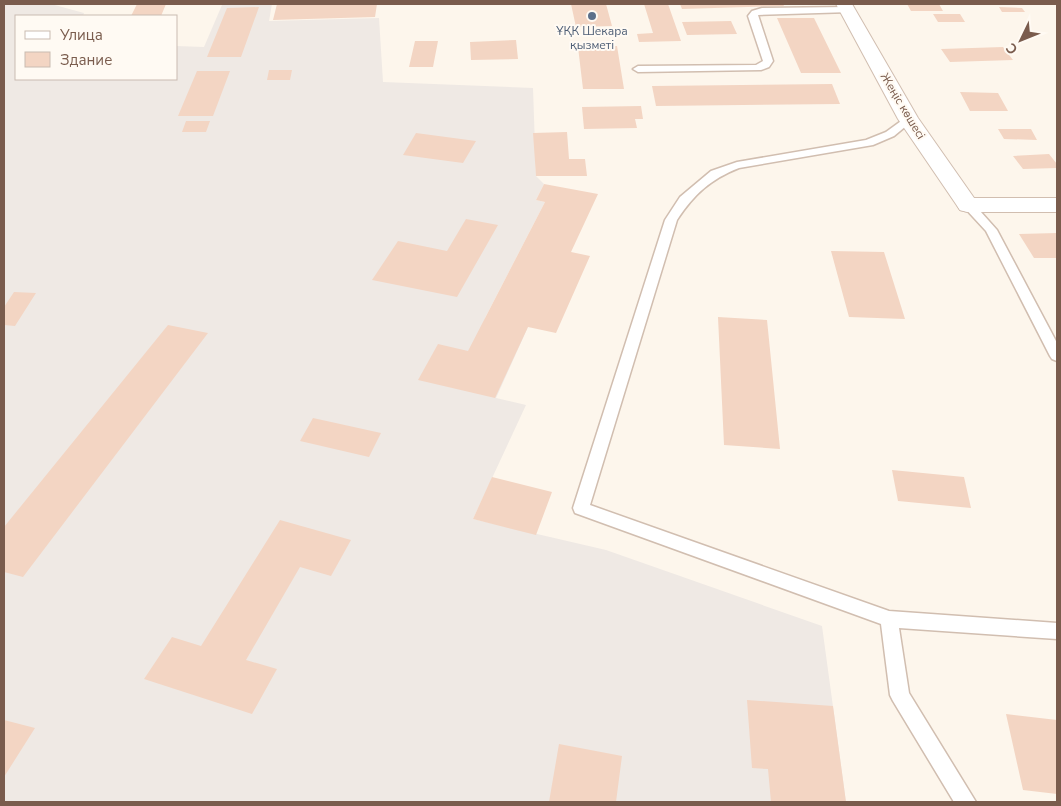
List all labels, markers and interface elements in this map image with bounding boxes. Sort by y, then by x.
marker: ҰҚК Шекара қызметі [586,10,598,22]
legend [15,15,178,80]
north arrow [996,15,1046,65]
place label: ҰҚК Шекара қызметі [555,23,628,53]
text: Улица [59,25,103,45]
text: С [1001,38,1022,58]
text: Здание [60,50,112,70]
street label: Жеңіс көшесі [877,70,929,142]

